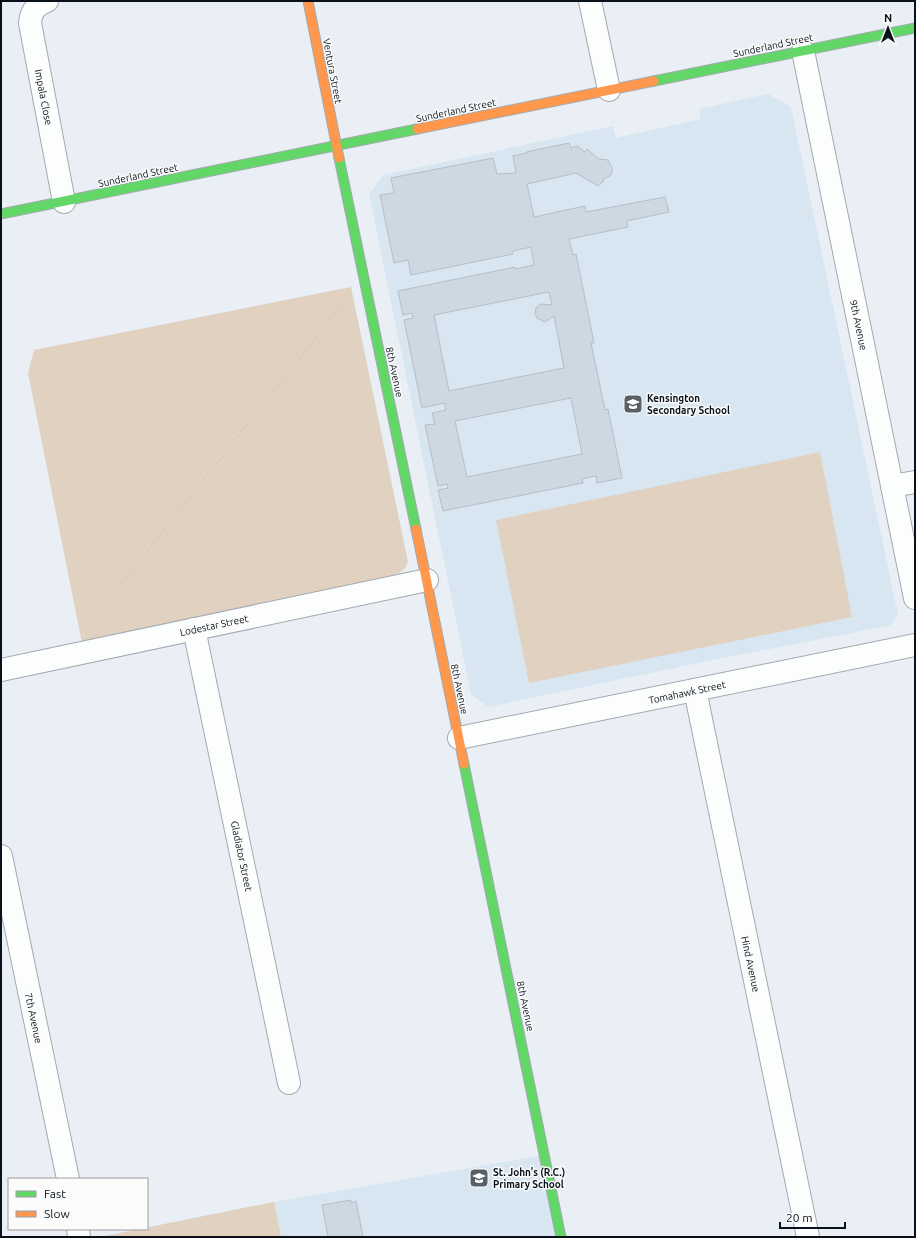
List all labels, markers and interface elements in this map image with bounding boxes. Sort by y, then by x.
north arrow [868,8,908,48]
text: N [884,12,892,24]
street label: Sunderland Street [732,32,814,59]
street label: Ventura Street [321,38,344,105]
street label: Impala Close [33,68,54,126]
street label: Sunderland Street [415,97,497,124]
street label: Sunderland Street [97,162,179,189]
street label: 9th Avenue [848,299,869,351]
street label: 8th Avenue [384,346,405,398]
school or university icon: Kensington Secondary School [622,393,644,415]
place label: Kensington Secondary School [647,393,730,416]
street label: Lodestar Street [179,613,249,638]
street label: 8th Avenue [449,663,470,715]
street label: Tomahawk Street [648,679,727,706]
street label: Gladiator Street [229,820,254,892]
street label: Hind Avenue [739,935,762,993]
street label: 8th Avenue [515,980,536,1032]
street label: 7th Avenue [23,992,44,1044]
school or university icon: St. John's (R.C.) Primary School [468,1167,490,1189]
place label: St. John's (R.C.) Primary School [493,1167,565,1190]
legend [8,1178,148,1230]
text: Fast [44,1187,66,1200]
scale bar [780,1204,845,1230]
text: Slow [44,1207,70,1220]
text: 20 m [786,1211,813,1224]

